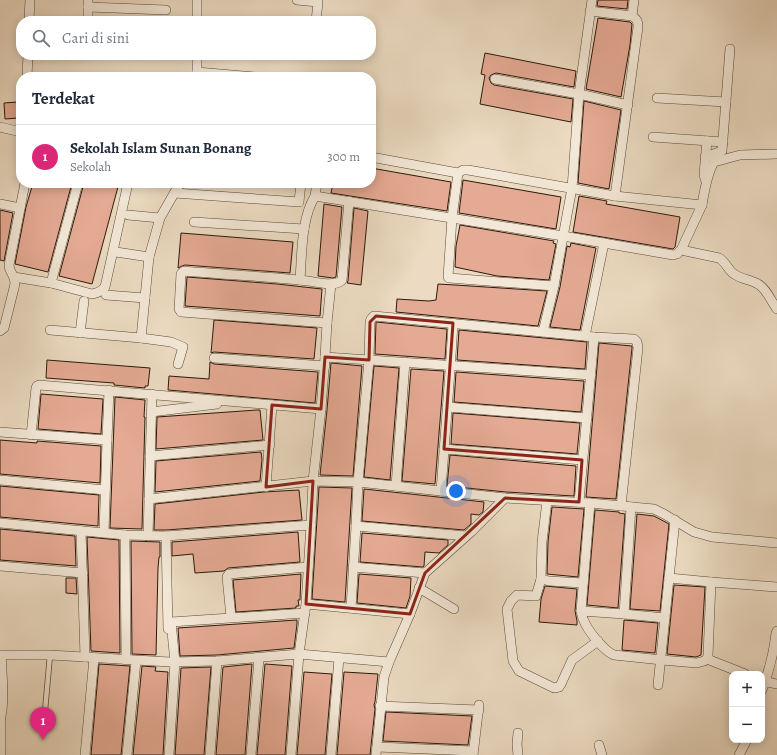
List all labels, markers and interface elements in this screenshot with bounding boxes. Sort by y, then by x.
search box [16,16,376,60]
icon: search [30,27,52,49]
text: Cari di sini [62,28,129,48]
text: Terdekat [32,87,95,110]
text: Sekolah Islam Sunan Bonang [70,138,252,158]
text: 1 [43,148,47,165]
text: 300 m [327,148,360,165]
text: Sekolah [70,158,111,175]
your location [446,481,466,501]
map controls [729,671,765,743]
button: + [729,671,765,707]
pin: 1 [30,707,56,740]
button: − [729,707,765,743]

